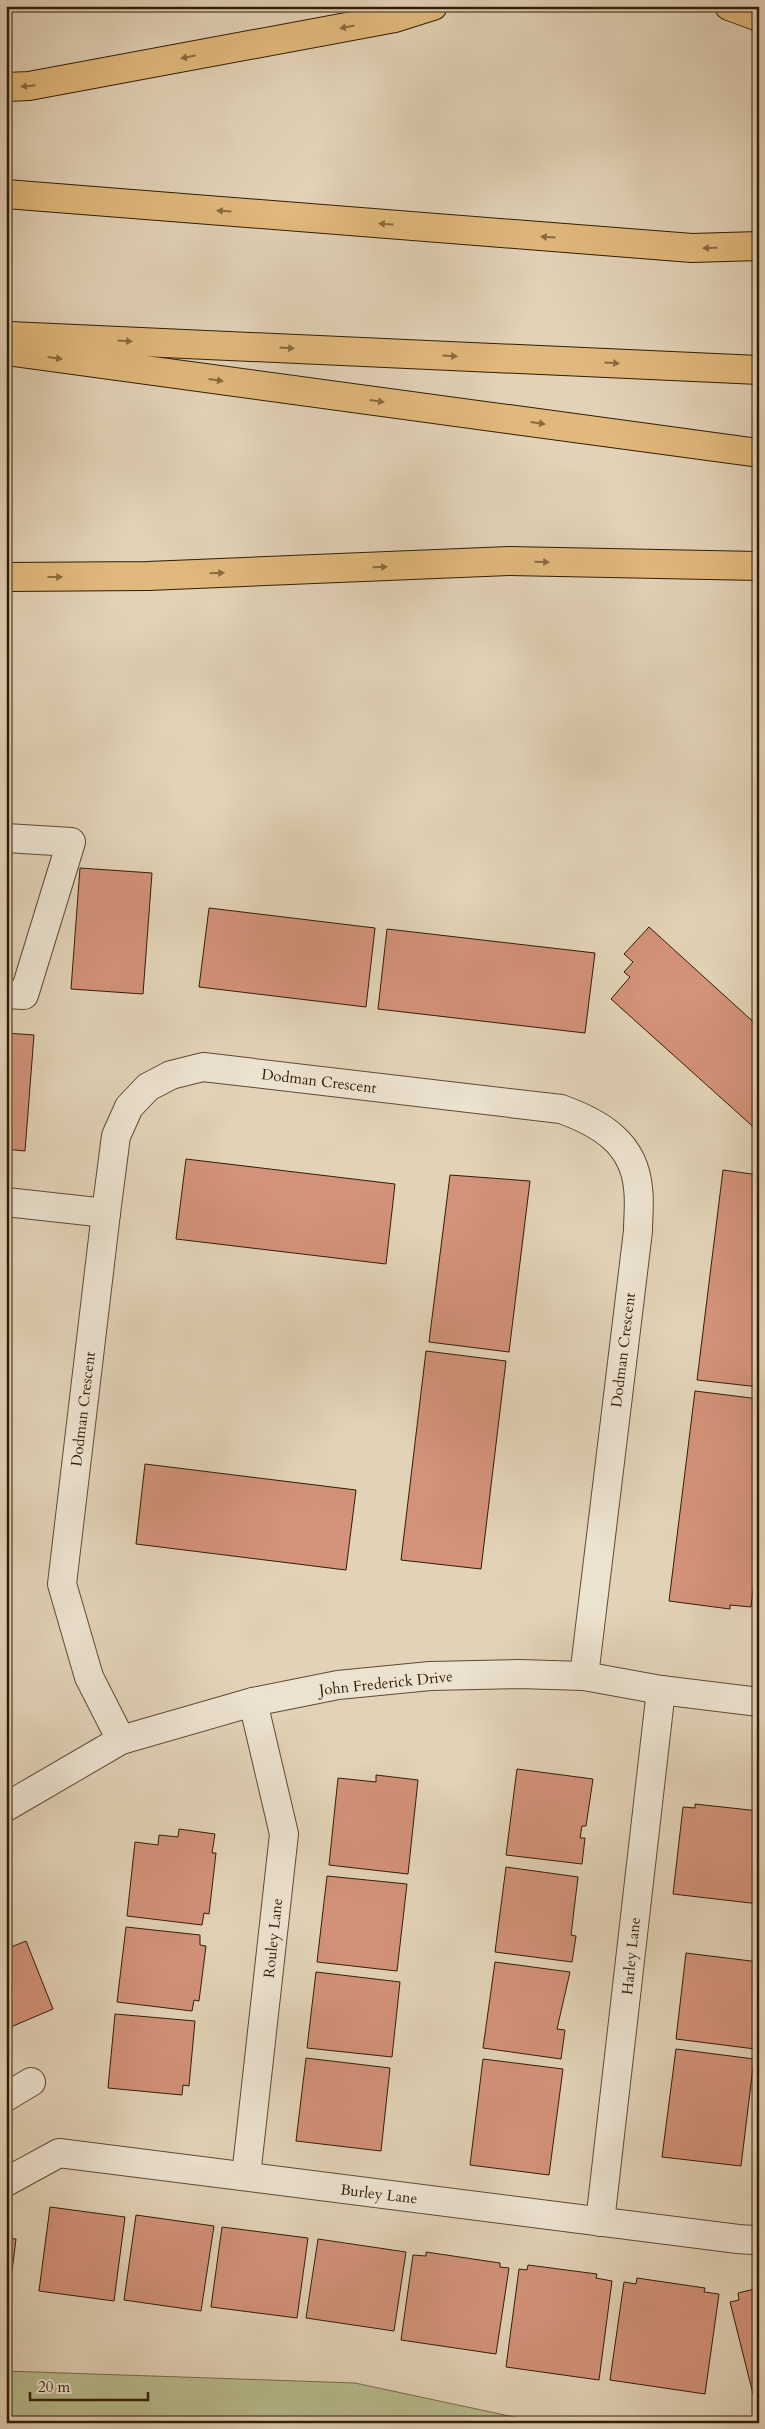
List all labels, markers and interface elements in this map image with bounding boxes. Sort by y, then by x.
one-way arrow [340,23,355,31]
one-way arrow [179,53,195,61]
one-way arrow [19,82,35,90]
one-way arrow [216,207,232,215]
one-way arrow [378,220,394,228]
one-way arrow [540,233,556,241]
one-way arrow [702,244,718,252]
one-way arrow [117,337,133,345]
one-way arrow [279,345,295,353]
one-way arrow [442,352,458,360]
one-way arrow [47,354,63,362]
one-way arrow [604,360,620,368]
one-way arrow [208,376,224,384]
one-way arrow [369,397,385,405]
one-way arrow [530,419,546,427]
one-way arrow [534,558,550,566]
one-way arrow [372,562,388,570]
one-way arrow [210,569,226,577]
one-way arrow [47,573,63,581]
street label: Dodman Crescent [260,1064,378,1098]
street label: Dodman Crescent [606,1291,640,1409]
street label: Dodman Crescent [66,1350,100,1468]
street label: John Frederick Drive [316,1666,454,1700]
street label: Rouley Lane [259,1897,287,1979]
street label: Harley Lane [617,1916,645,1996]
street label: Burley Lane [339,2179,419,2209]
scale bar [30,2369,148,2401]
text: 20 m [38,2377,70,2397]

